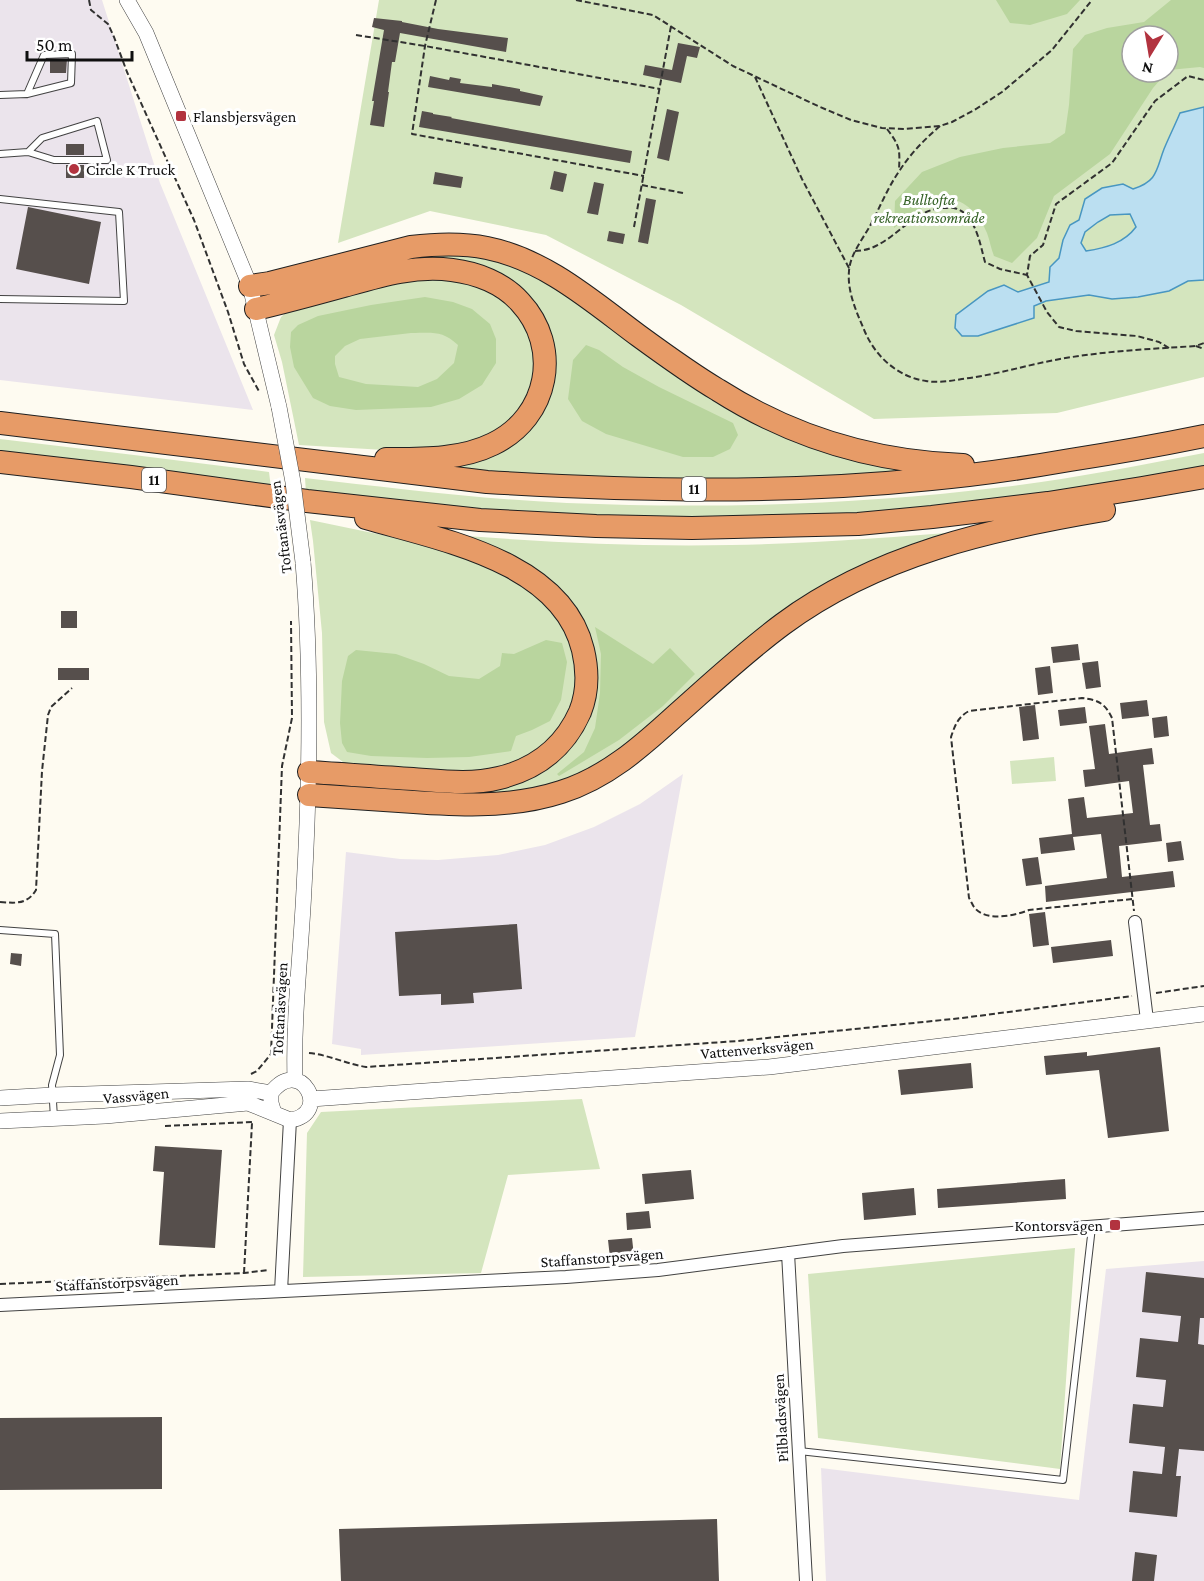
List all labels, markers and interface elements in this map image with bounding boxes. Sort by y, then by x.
scale bar [27,24,132,62]
north arrow [1120,24,1180,84]
text: 50 m [36,35,73,55]
text: N [1140,59,1154,78]
place label: Flansbjersvägen [193,108,297,126]
marker: Flansbjersvägen [174,109,188,123]
place label: Circle K Truck [86,161,175,178]
marker: Circle K Truck [67,162,81,176]
park label: Bulltofta rekreationsområde [873,191,985,226]
road number: 11 [142,468,166,492]
road number: 11 [682,477,706,501]
street label: Toftanäsvägen [266,479,296,574]
street label: Toftanäsvägen [269,961,291,1056]
street label: Vattenverksvägen [700,1035,815,1063]
street label: Vassvägen [102,1084,170,1108]
place label: Kontorsvägen [1015,1217,1103,1235]
marker: Kontorsvägen [1108,1218,1122,1232]
street label: Staffanstorpsvägen [540,1245,665,1271]
street label: Staffanstorpsvägen [55,1271,179,1295]
street label: Pilbladsvägen [770,1373,792,1463]

